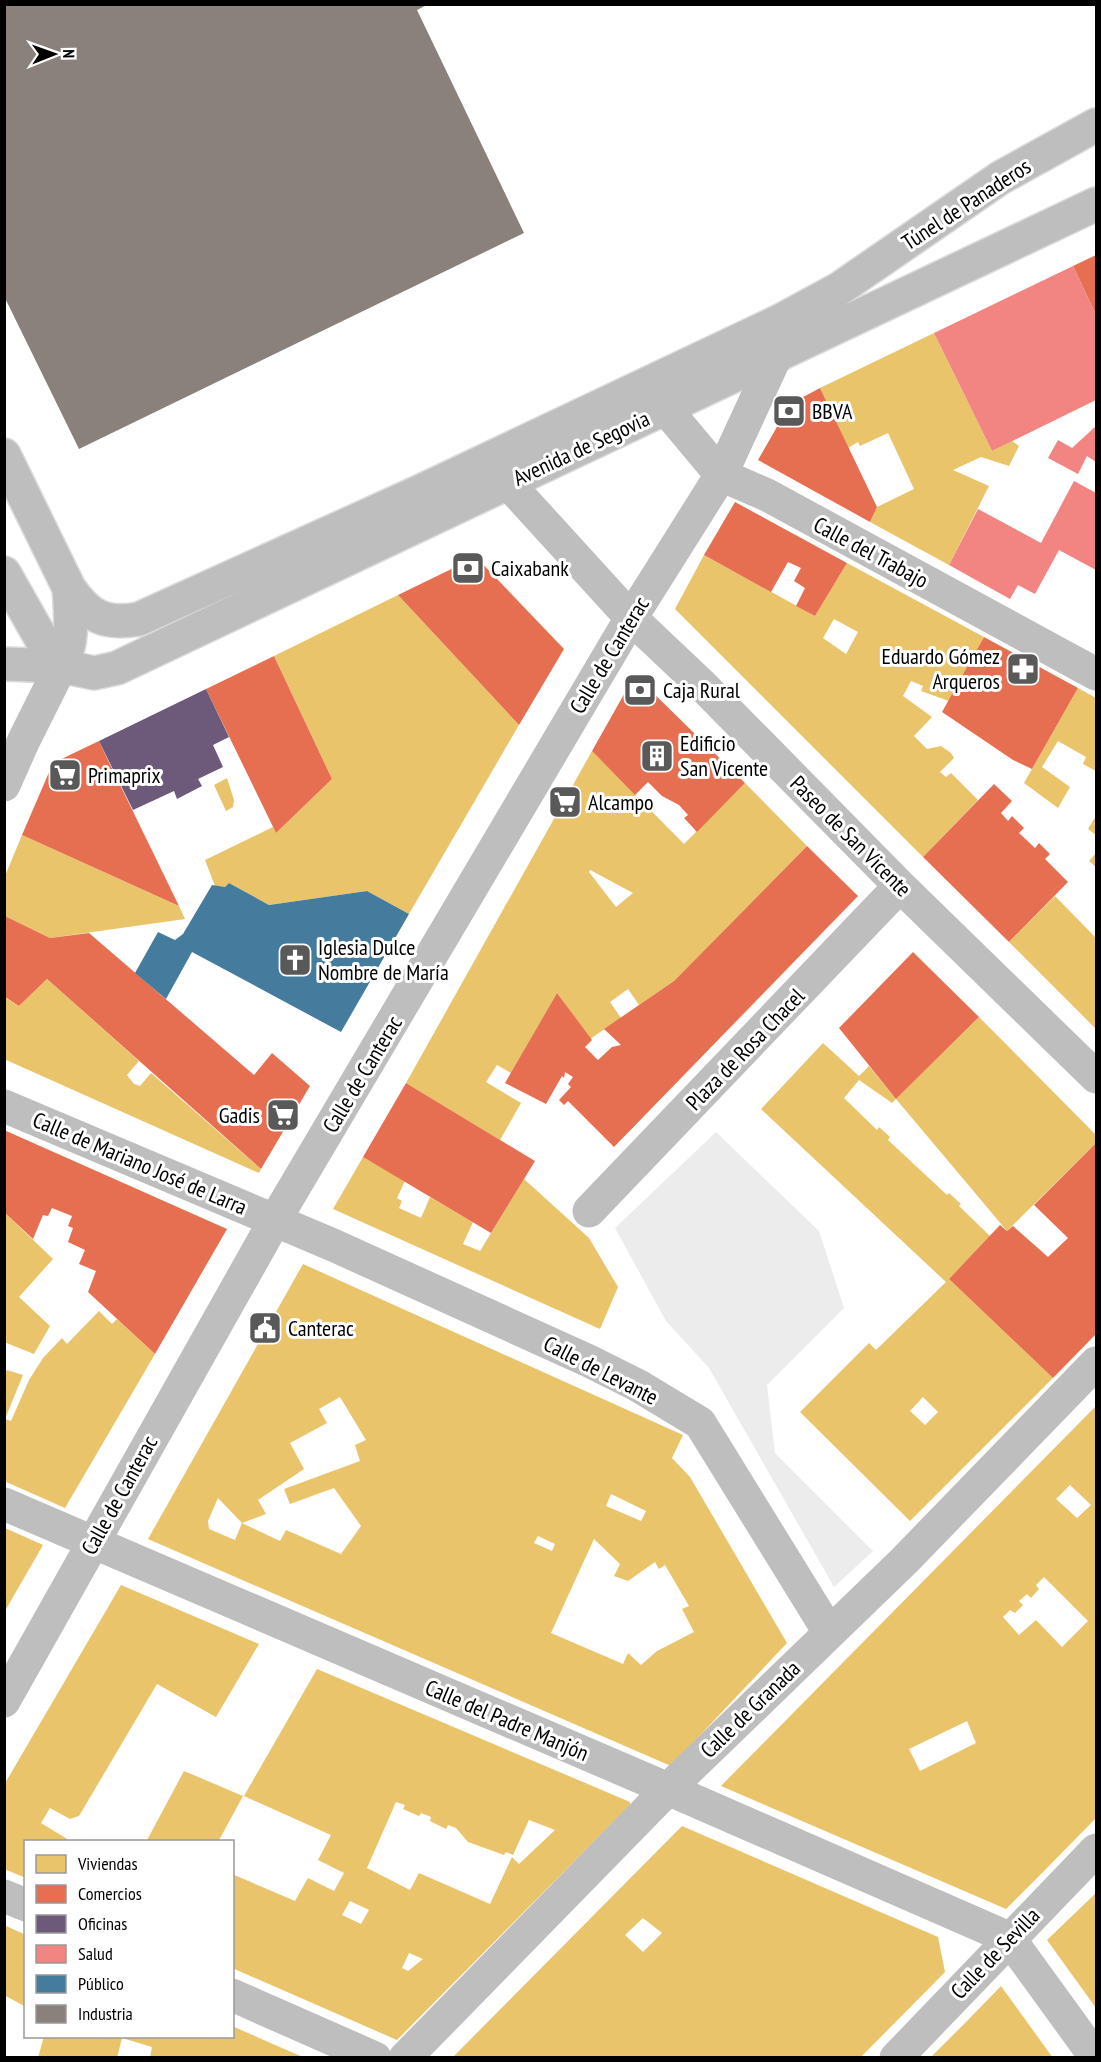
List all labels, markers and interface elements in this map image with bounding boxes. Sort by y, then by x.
north arrow [24,24,84,84]
text: N [59,49,79,58]
street label: Túnel de Panaderos [896,152,1036,256]
bank icon: BBVA [771,393,807,429]
place label: BBVA [812,397,853,425]
street label: Avenida de Segovia [508,404,654,492]
street label: Calle del Trabajo [809,510,933,594]
bank icon: Caixabank [450,550,486,586]
place label: Caixabank [491,554,569,582]
street label: Calle de Canterac [563,591,655,719]
place label: Eduardo Gómez Arqueros [881,642,1000,695]
pharmacy icon: Eduardo Gómez Arqueros [1005,651,1041,687]
bank icon: Caja Rural [622,672,658,708]
place label: Caja Rural [663,676,741,704]
place label: Edificio San Vicente [680,729,768,782]
building icon: Edificio San Vicente [639,738,675,774]
supermarket icon: Primaprix [47,757,83,793]
place label: Primaprix [88,761,161,789]
street label: Paseo de San Vicente [785,770,917,902]
supermarket icon: Alcampo [547,784,583,820]
place label: Alcampo [588,788,654,816]
place label: Iglesia Dulce Nombre de María [318,933,449,986]
church icon: Iglesia Dulce Nombre de María [277,942,313,978]
street label: Plaza de Rosa Chacel [680,982,811,1116]
street label: Calle de Canterac [316,1010,408,1138]
supermarket icon: Gadis [265,1097,301,1133]
place label: Gadis [219,1101,260,1129]
street label: Calle de Mariano José de Larra [29,1105,251,1221]
public building icon: Canterac [247,1310,283,1346]
place label: Canterac [288,1314,354,1342]
street label: Calle de Levante [539,1329,663,1411]
street label: Calle de Canterac [75,1430,163,1559]
street label: Calle de Granada [694,1654,806,1764]
street label: Calle del Padre Manjón [421,1673,593,1767]
legend [24,1840,234,2038]
text: Viviendas [77,1852,138,1875]
text: Comercios [78,1882,142,1905]
street label: Calle de Sevilla [945,1901,1045,2005]
text: Oficinas [78,1912,127,1935]
text: Salud [78,1942,113,1965]
text: Público [78,1972,124,1995]
text: Industria [78,2002,133,2025]

